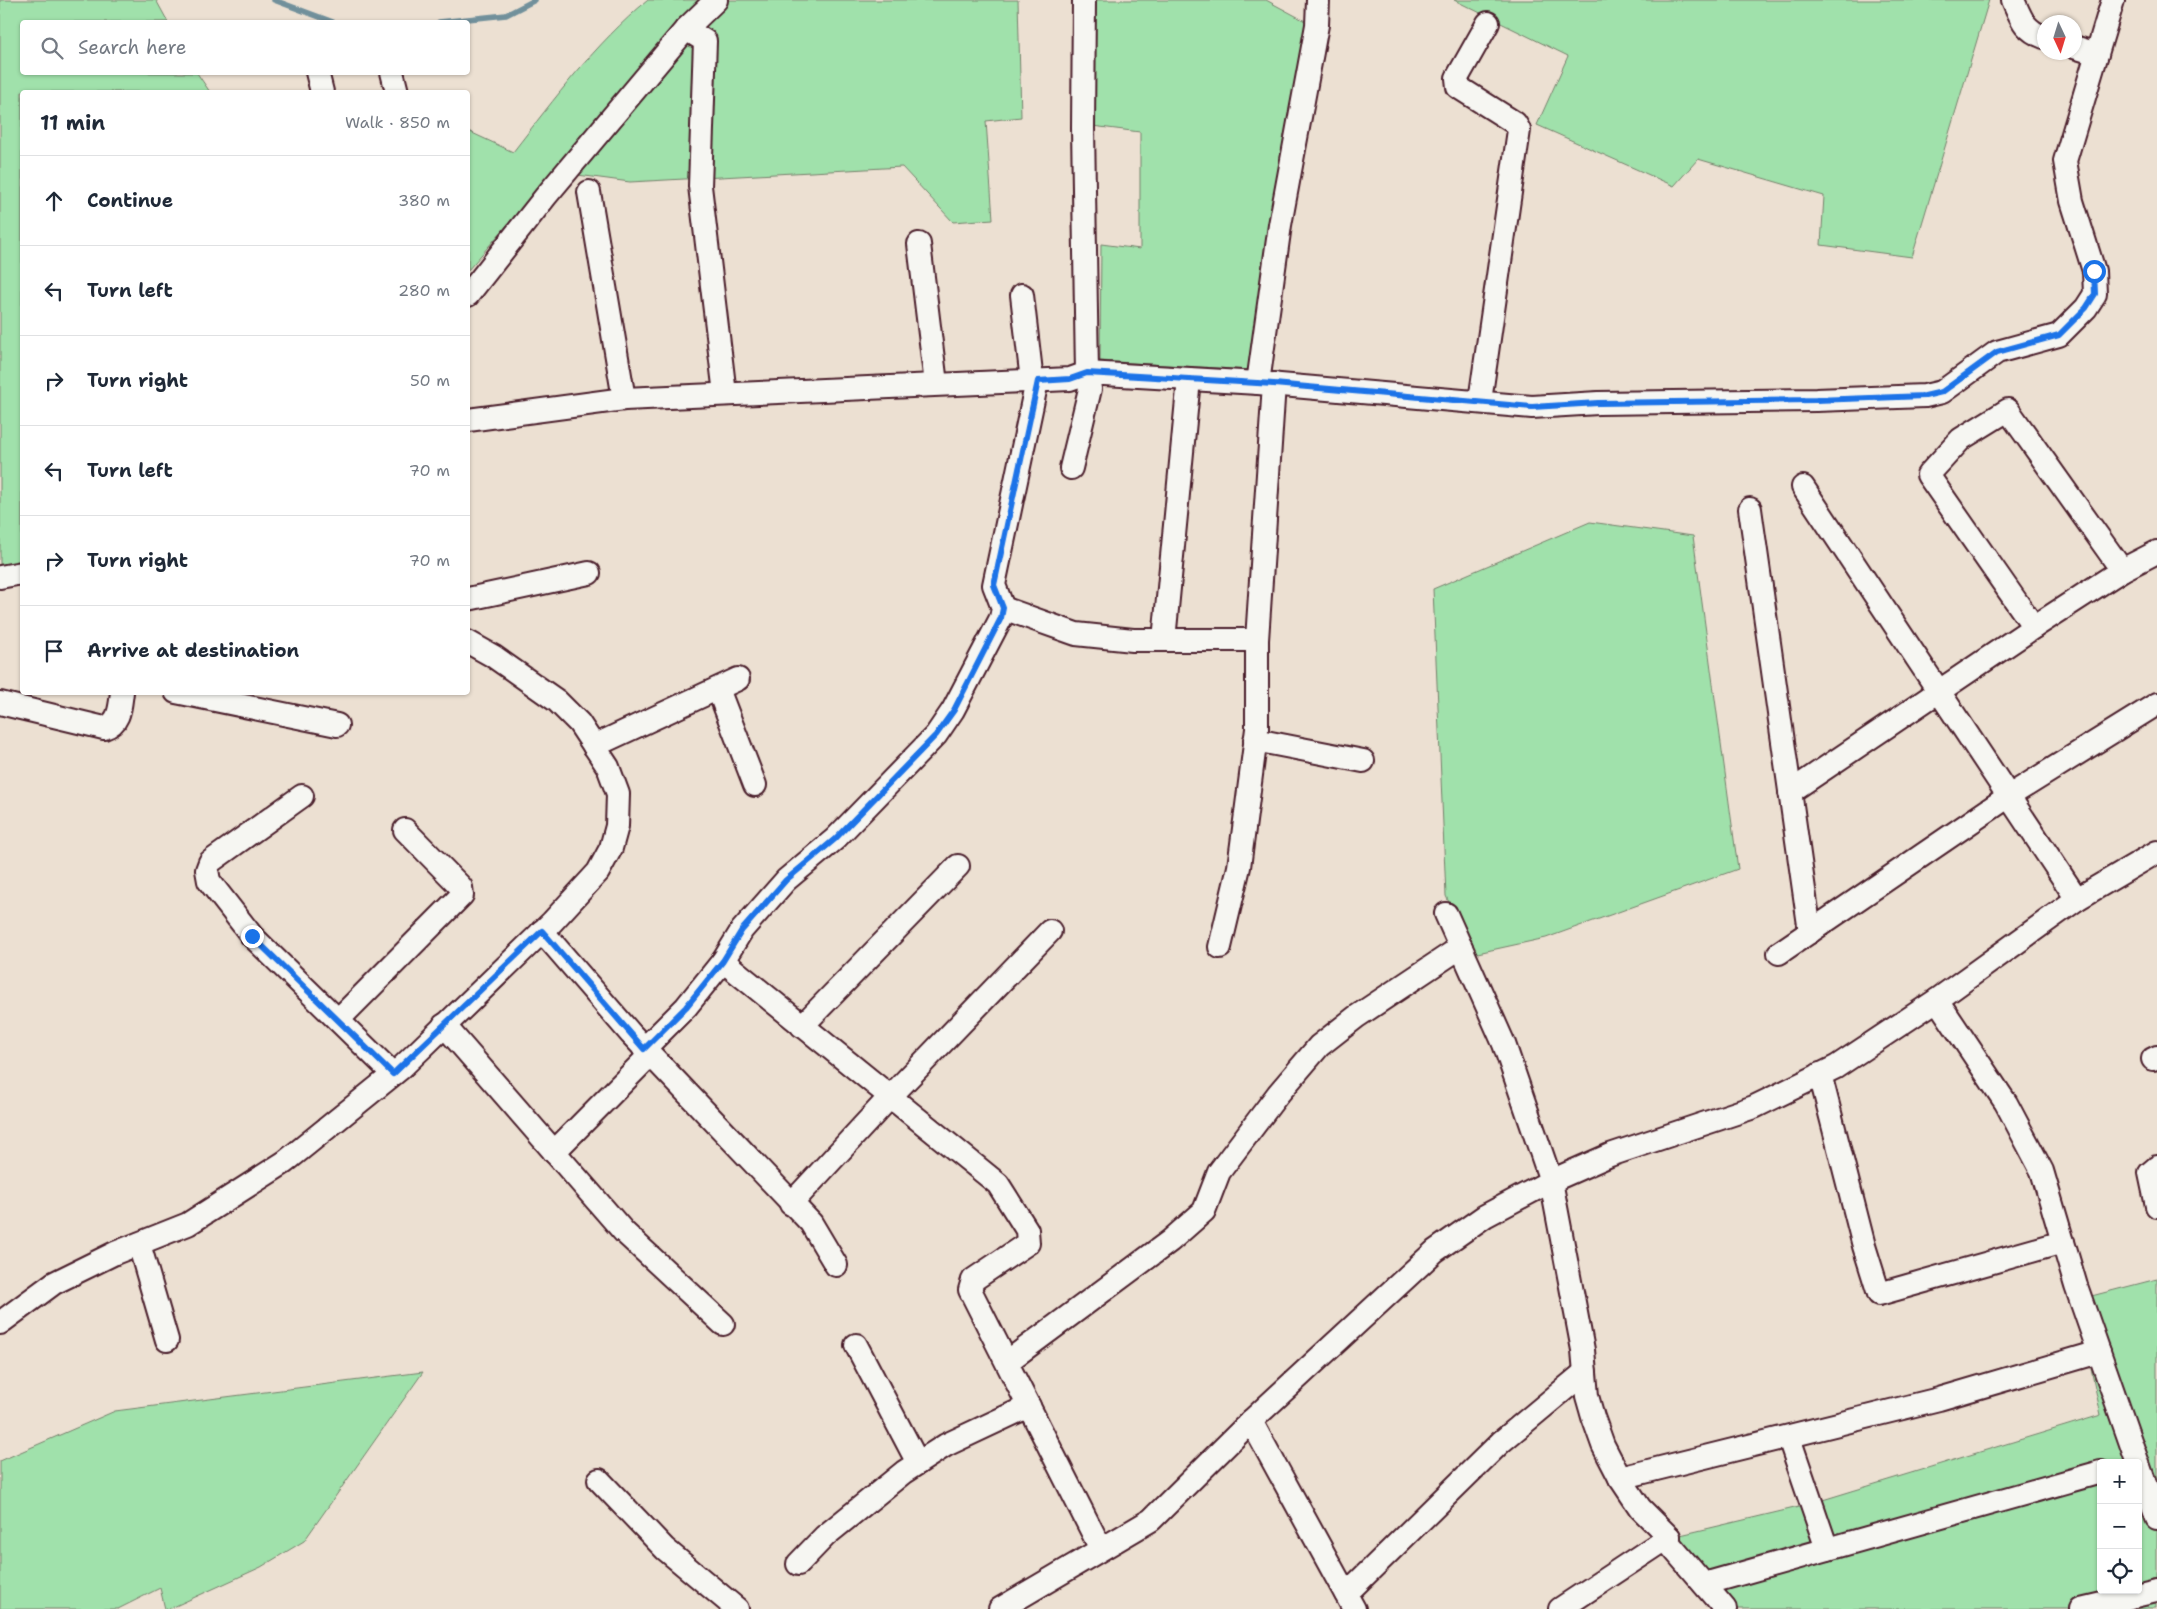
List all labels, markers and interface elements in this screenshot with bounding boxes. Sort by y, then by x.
north arrow [2037,15,2082,60]
search box [20,20,470,75]
icon: search [38,34,66,62]
text: Search here [78,35,187,60]
text: 11 min [40,109,105,137]
text: Walk · 850 m [345,112,450,133]
icon: ahead [40,187,68,215]
text: Continue [87,188,173,213]
text: 380 m [398,190,450,211]
route start [2083,260,2106,283]
icon: left [40,277,68,305]
text: Turn left [87,278,173,303]
text: 280 m [398,280,450,301]
icon: right [40,367,68,395]
text: Turn right [87,368,188,393]
text: 50 m [410,370,450,391]
icon: left [40,457,68,485]
text: Turn left [87,458,173,483]
text: 70 m [409,460,450,481]
icon: right [40,547,68,575]
text: Turn right [87,548,188,573]
text: 70 m [409,550,450,571]
icon: arrive [40,637,68,665]
text: Arrive at destination [87,638,299,663]
route end [241,925,264,948]
map controls [2097,1459,2142,1594]
button: + [2097,1459,2142,1504]
button: − [2097,1504,2142,1549]
button: locate [2097,1549,2142,1594]

